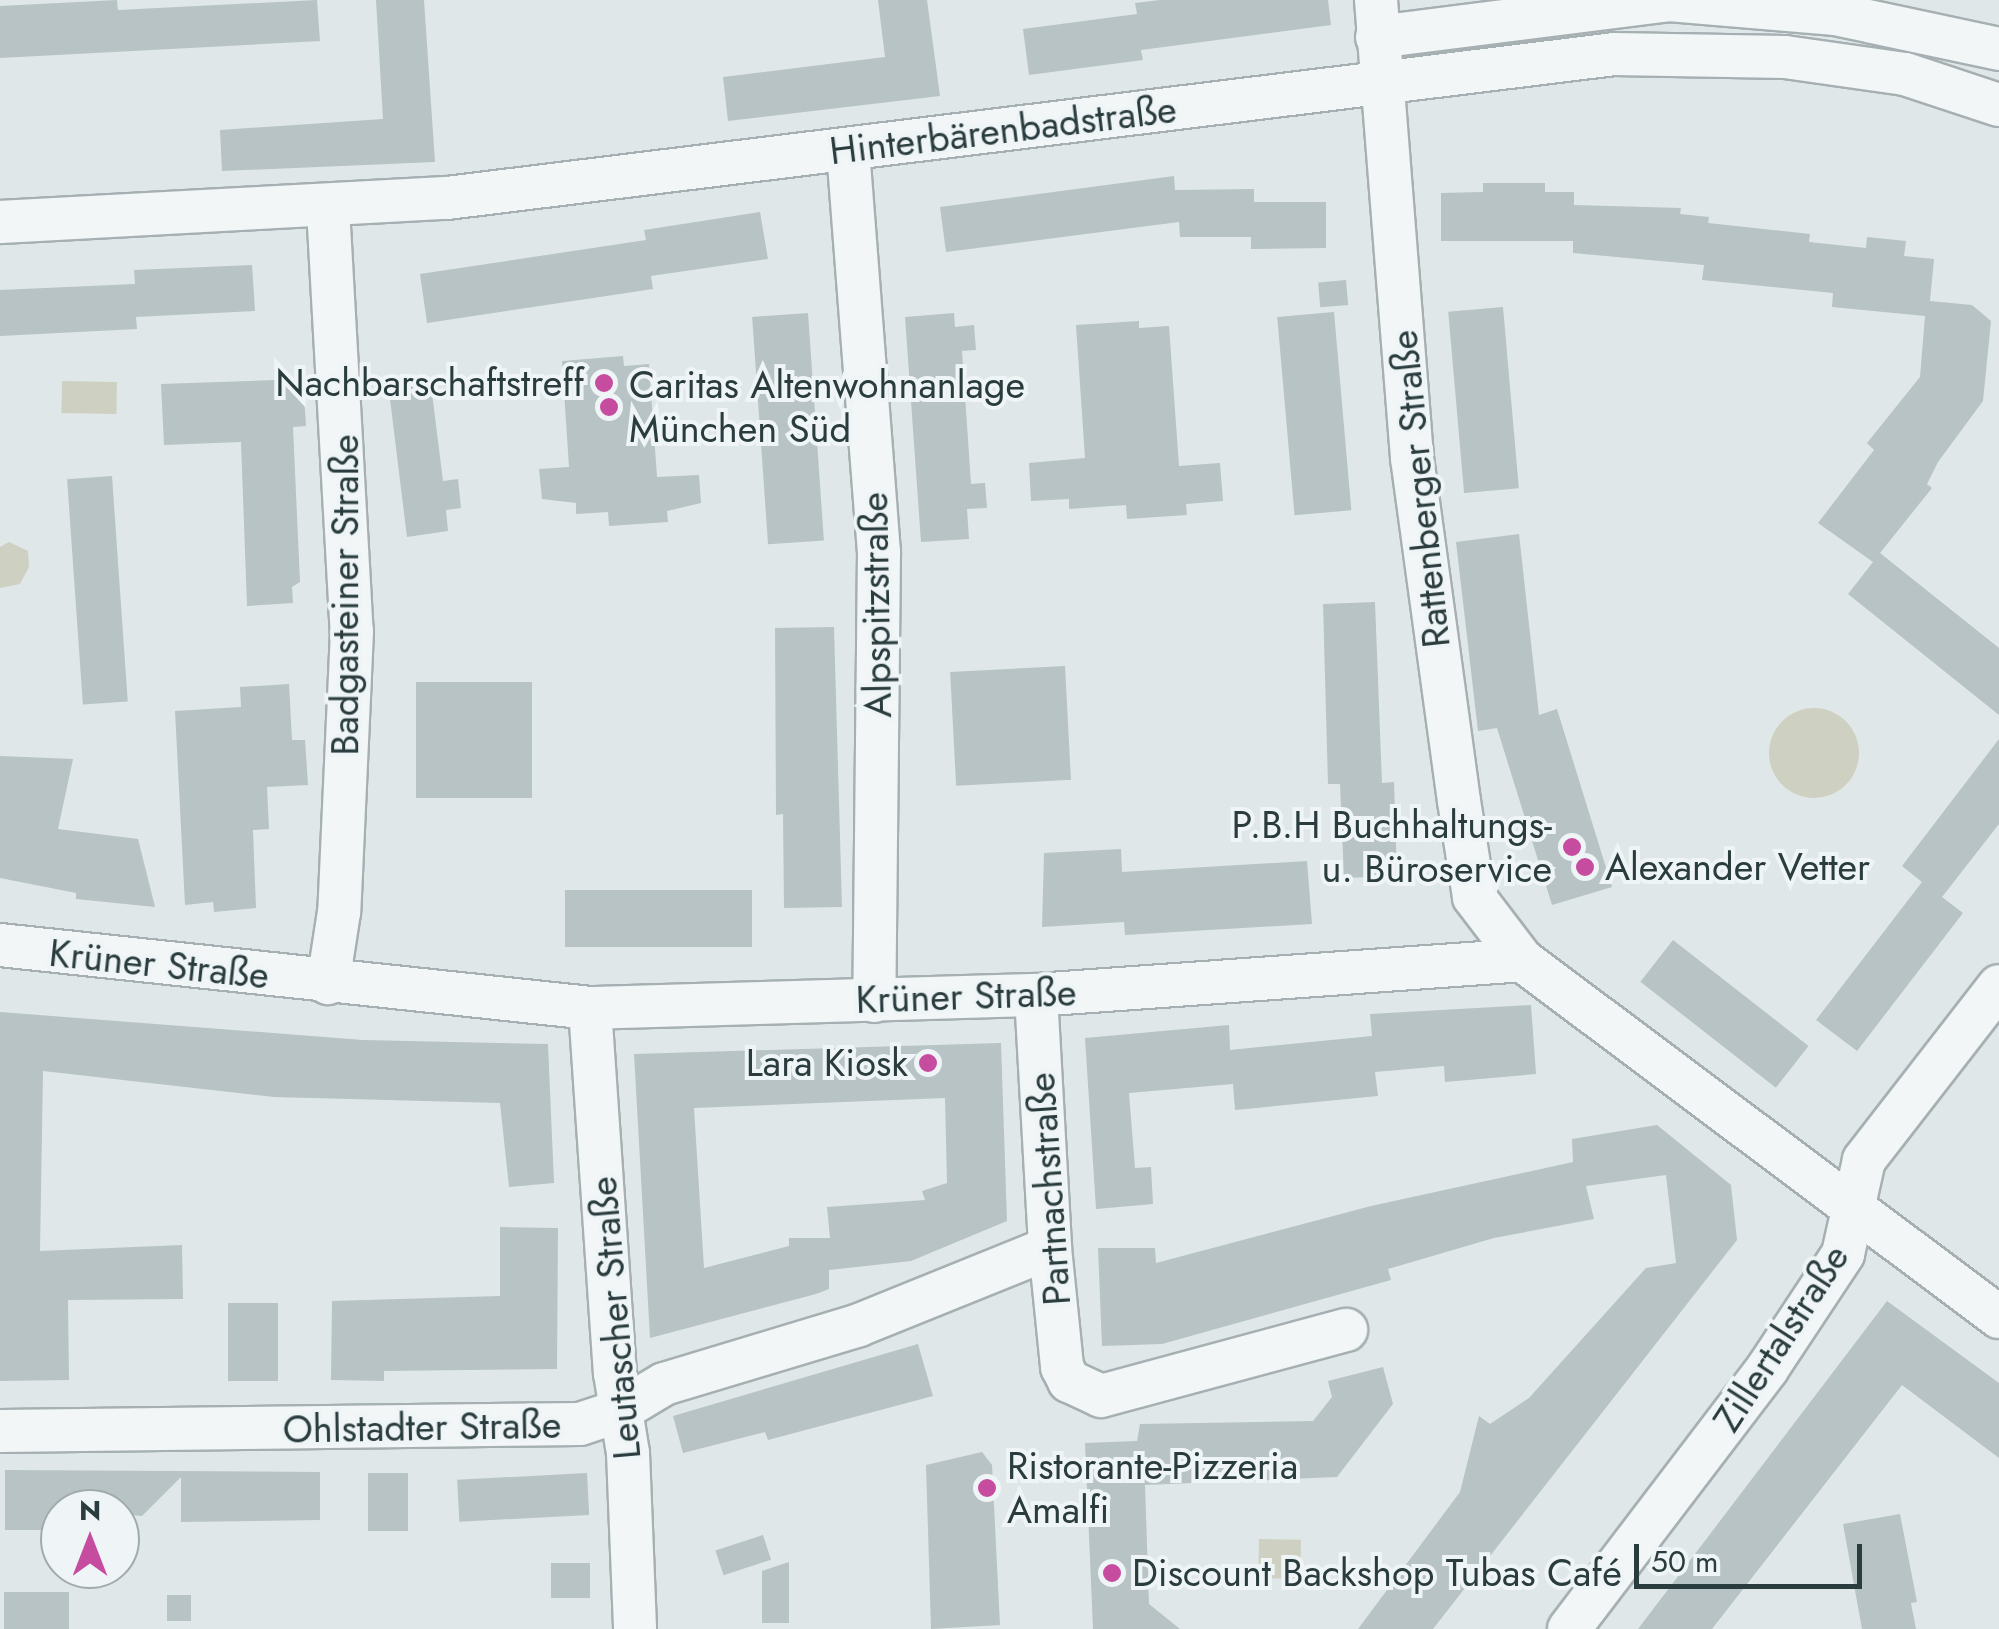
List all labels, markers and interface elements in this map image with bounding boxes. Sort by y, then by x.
street label: Hinterbärenbadstraße [827,86,1179,174]
street label: Rattenberger Straße [1381,328,1459,650]
place label: Nachbarschaftstreff [275,360,584,406]
place label: Caritas Altenwohnanlage München Süd [629,362,1025,452]
marker: Nachbarschaftstreff [593,372,615,394]
marker: Caritas Altenwohnanlage München Süd [598,396,620,418]
street label: Badgasteiner Straße [322,434,368,756]
street label: Alpspitzstraße [851,492,901,718]
place label: P.B.H Buchhaltungs- u. Büroservice [1232,802,1552,892]
marker: P.B.H Buchhaltungs- u. Büroservice [1561,836,1583,858]
place label: Alexander Vetter [1605,844,1870,890]
marker: Alexander Vetter [1574,856,1596,878]
street label: Krüner Straße [47,930,271,998]
street label: Krüner Straße [855,969,1077,1023]
place label: Lara Kiosk [746,1040,908,1086]
marker: Lara Kiosk [917,1052,939,1074]
street label: Partnachstraße [1018,1071,1080,1307]
street label: Leutascher Straße [580,1175,650,1461]
street label: Zillertalstraße [1704,1236,1858,1440]
street label: Ohlstadter Straße [282,1402,562,1452]
place label: Ristorante-Pizzeria Amalfi [1007,1443,1298,1532]
marker: Ristorante-Pizzeria Amalfi [976,1477,998,1499]
north arrow [40,1489,140,1589]
text: N [79,1490,101,1531]
scale bar [1639,1524,1866,1586]
text: 50 m [1651,1540,1718,1583]
place label: Discount Backshop Tubas Café [1132,1550,1622,1596]
marker: Discount Backshop Tubas Café [1101,1562,1123,1584]

